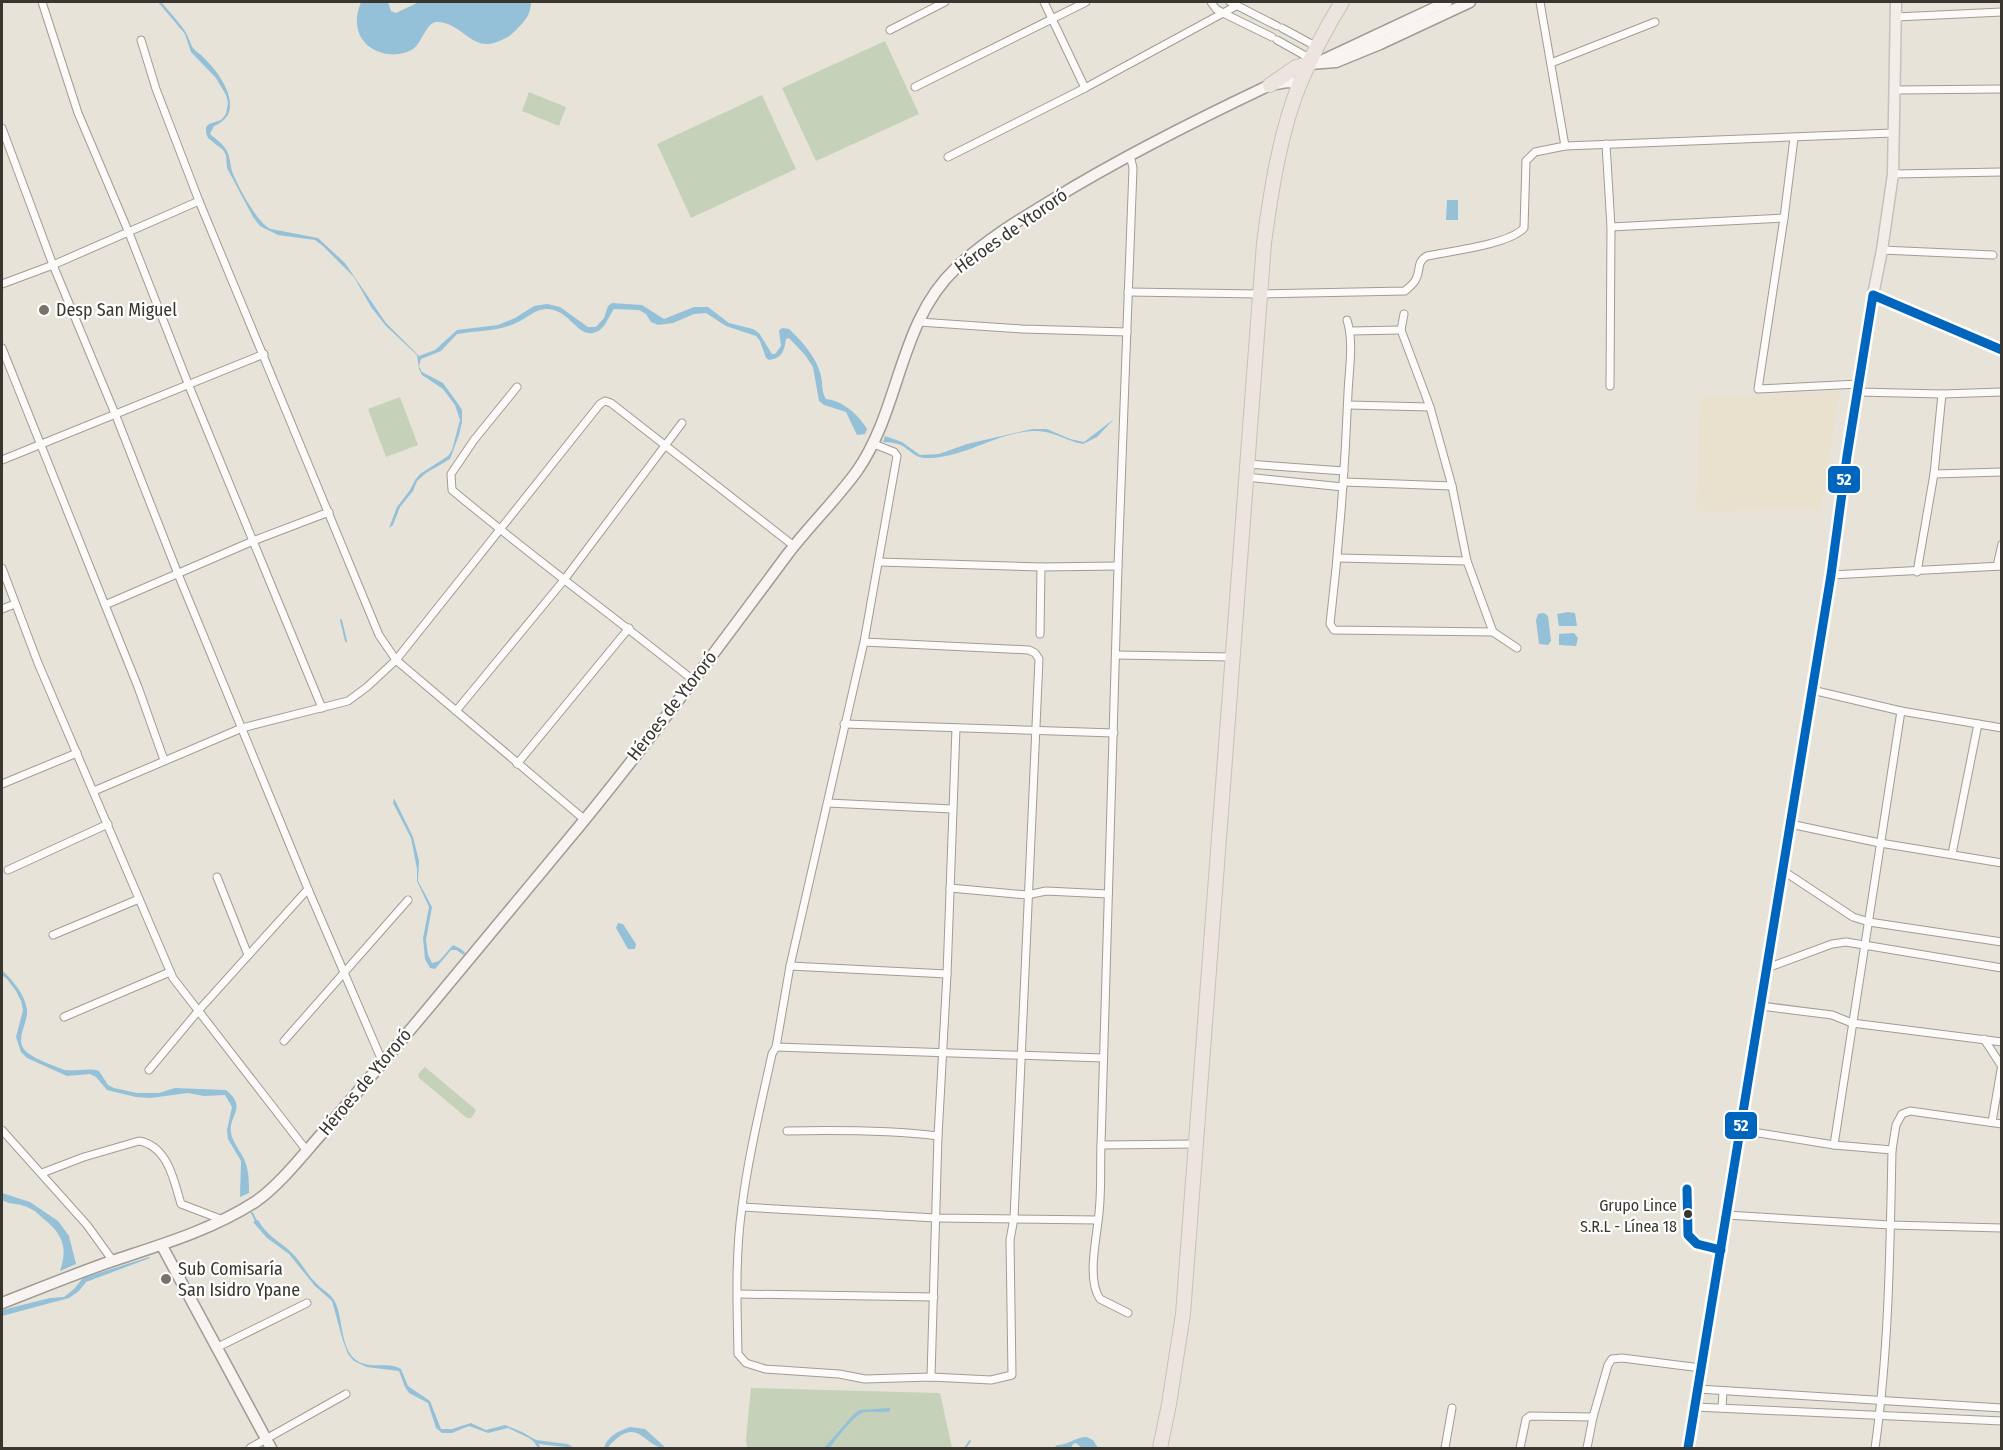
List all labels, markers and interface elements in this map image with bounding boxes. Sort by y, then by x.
street label: Héroes de Ytororó [950,184,1072,278]
place label: Desp San Miguel [56,299,177,321]
marker: Desp San Miguel [37,303,51,317]
line badge: 52 [1827,465,1861,494]
text: 52 [1836,470,1852,489]
street label: Héroes de Ytororó [622,647,722,765]
street label: Héroes de Ytororó [314,1024,416,1140]
line badge: 52 [1724,1111,1758,1140]
text: 52 [1733,1116,1749,1135]
place label: Grupo Lince S.R.L - Línea 18 [1580,1196,1677,1236]
marker: Grupo Lince S.R.L - Línea 18 [1682,1208,1694,1220]
place label: Sub Comisaría San Isidro Ypane [178,1258,300,1301]
marker: Sub Comisaría San Isidro Ypane [159,1272,173,1286]

